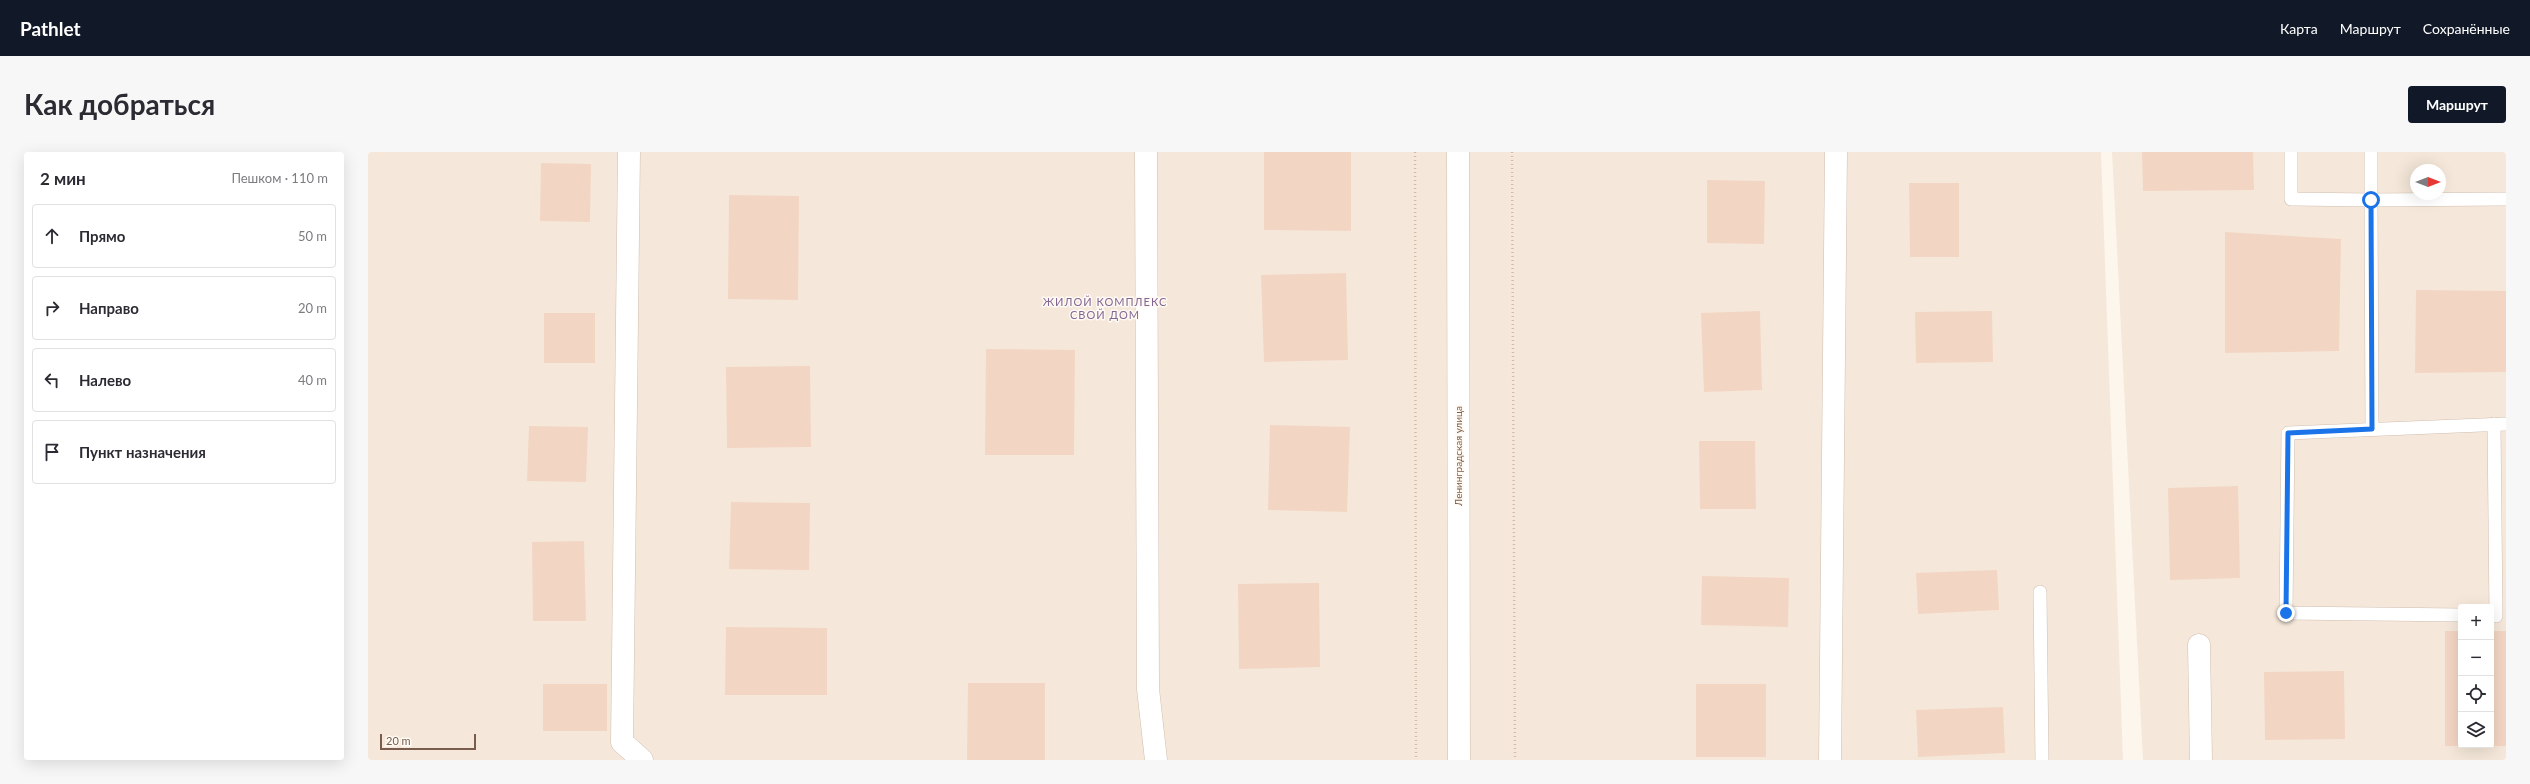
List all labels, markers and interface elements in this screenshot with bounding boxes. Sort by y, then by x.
text: Pathlet [20,17,81,40]
text: Карта [2280,20,2318,37]
text: Маршрут [2340,20,2401,37]
text: Сохранённые [2423,20,2510,37]
button: Маршрут [2408,86,2506,123]
text: Как добраться [24,87,215,121]
north arrow [2410,164,2446,200]
text: 2 мин [40,168,86,189]
text: Пешком · 110 m [231,170,328,186]
route start [2362,191,2380,209]
icon: ahead [41,225,63,247]
text: Прямо [79,227,125,245]
text: 50 m [298,228,327,244]
district label: ЖИЛОЙ КОМПЛЕКС СВОЙ ДОМ [1043,295,1167,321]
icon: right [41,297,63,319]
text: Направо [79,299,139,317]
text: 20 m [298,300,327,316]
icon: left [41,369,63,391]
text: Налево [79,371,131,389]
text: 40 m [298,372,327,388]
street label: Ленинградская улица [1452,406,1464,507]
icon: arrive [41,441,63,463]
text: Пункт назначения [79,443,206,461]
route end [2277,604,2295,622]
map controls [2458,604,2494,748]
button: + [2458,604,2494,640]
button: − [2458,640,2494,676]
button: locate [2458,676,2494,712]
button: layers [2458,712,2494,748]
scale bar [380,732,476,751]
text: 20 m [386,734,411,747]

